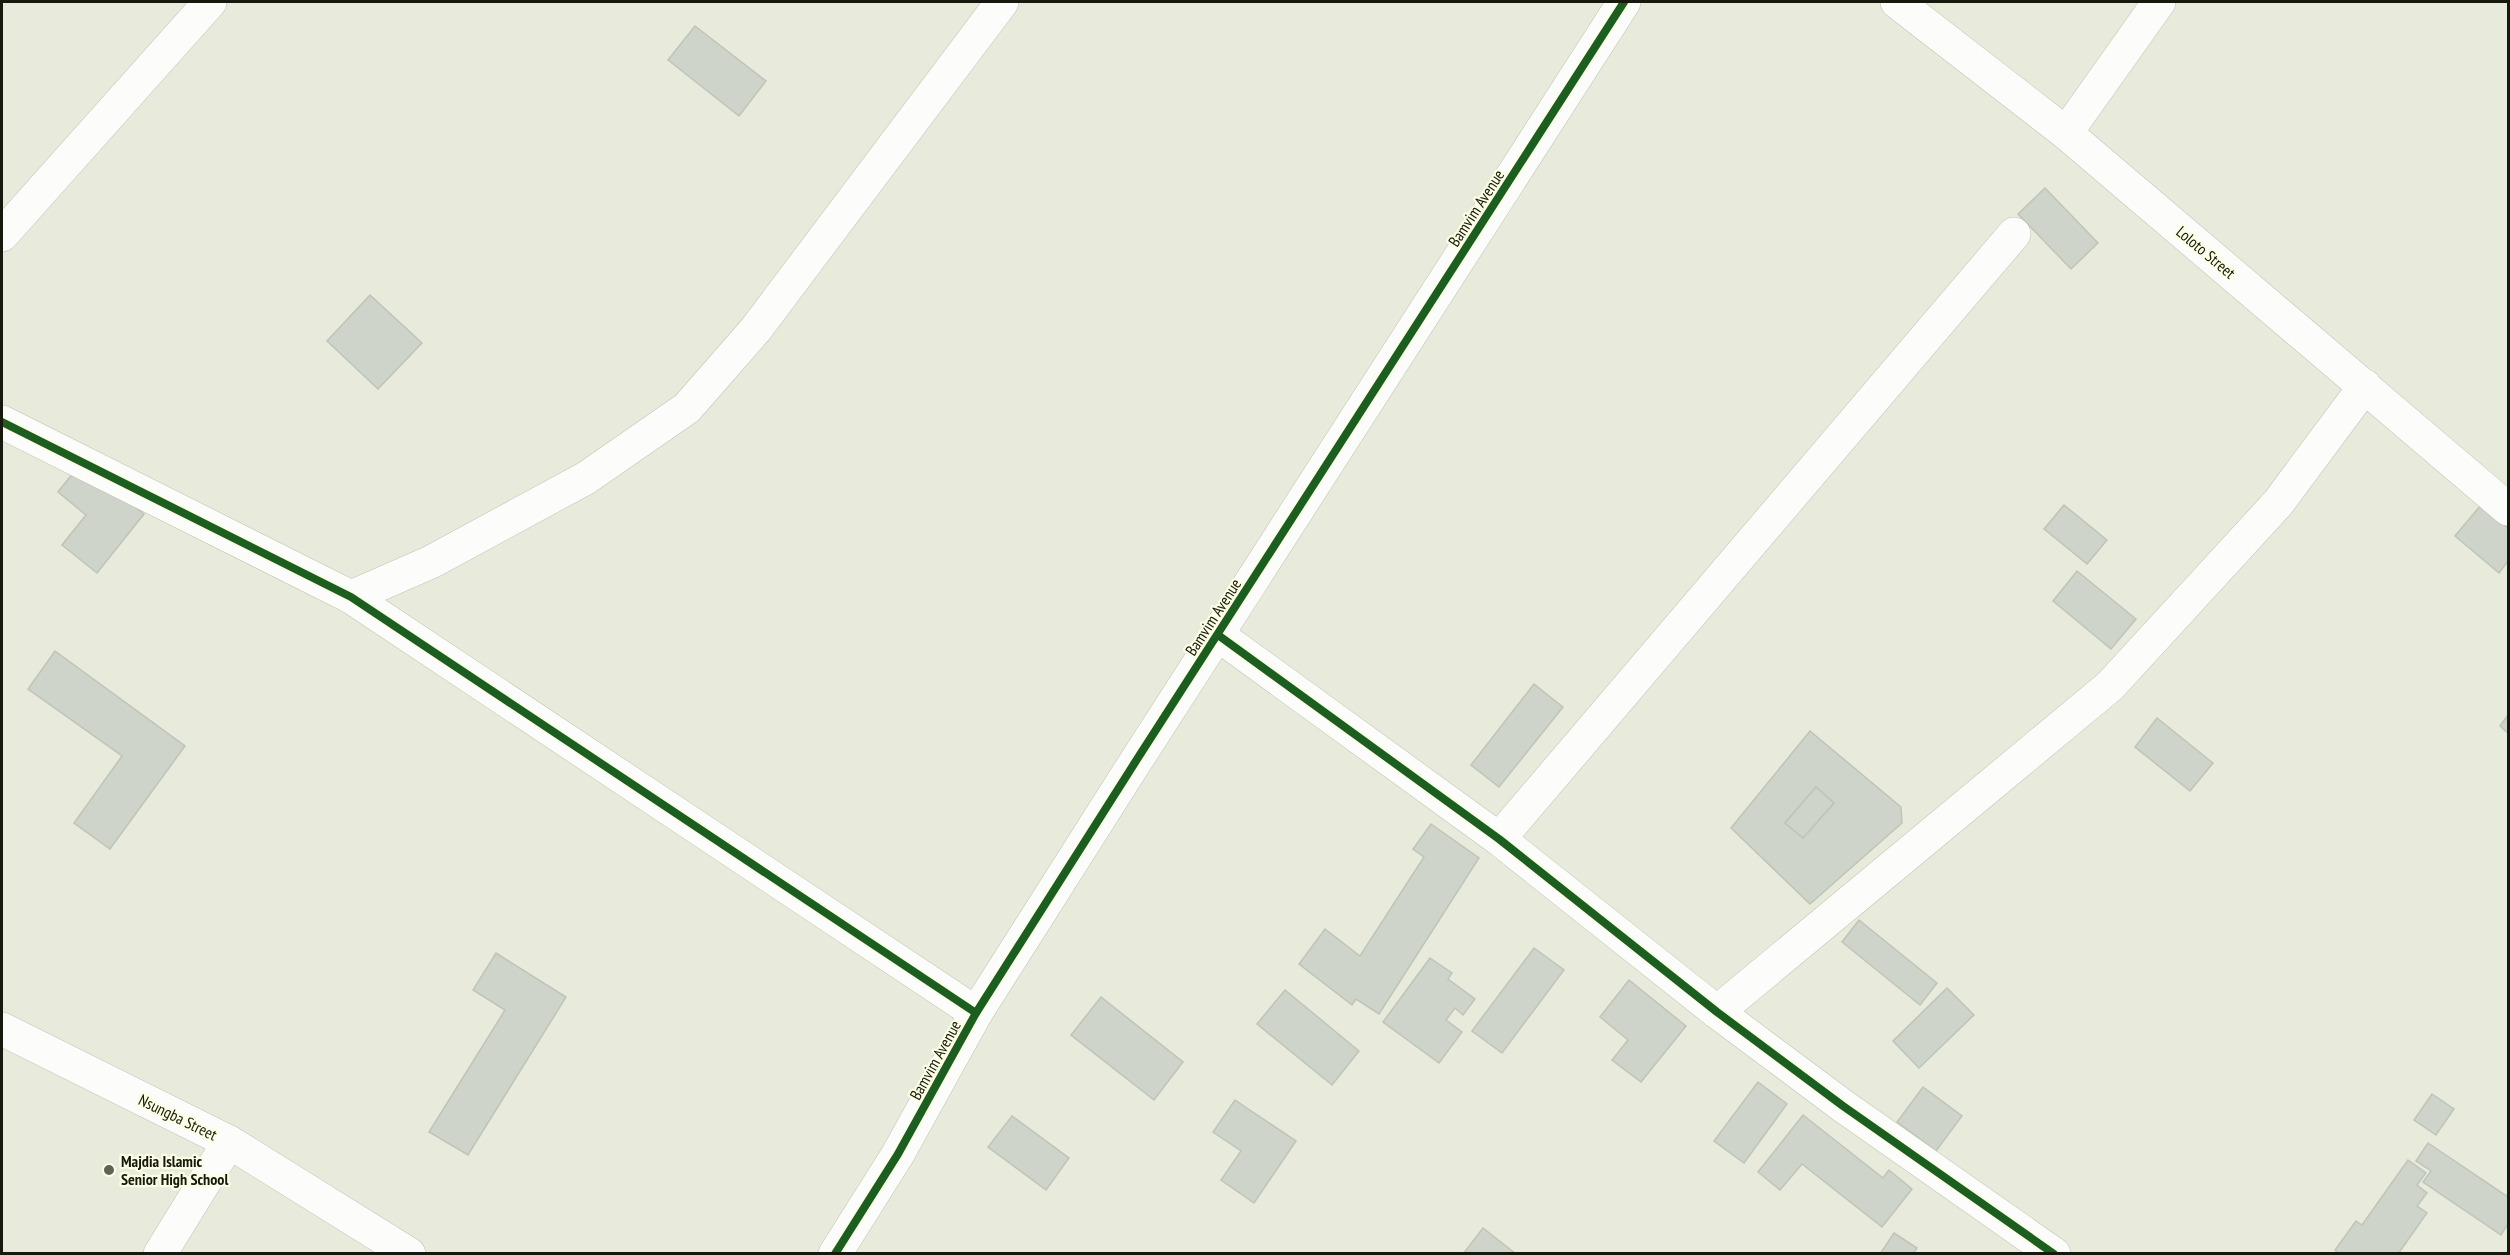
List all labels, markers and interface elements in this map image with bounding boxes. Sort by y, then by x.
street label: Bamvim Avenue [1444,166,1508,250]
street label: Loloto Street [2172,221,2240,283]
street label: Bamvim Avenue [1181,575,1245,659]
street label: Bamvim Avenue [905,1017,965,1103]
street label: Nsungba Street [136,1089,221,1145]
place label: Majdia Islamic Senior High School [121,1151,228,1189]
marker: Majdia Islamic Senior High School [102,1163,116,1177]

